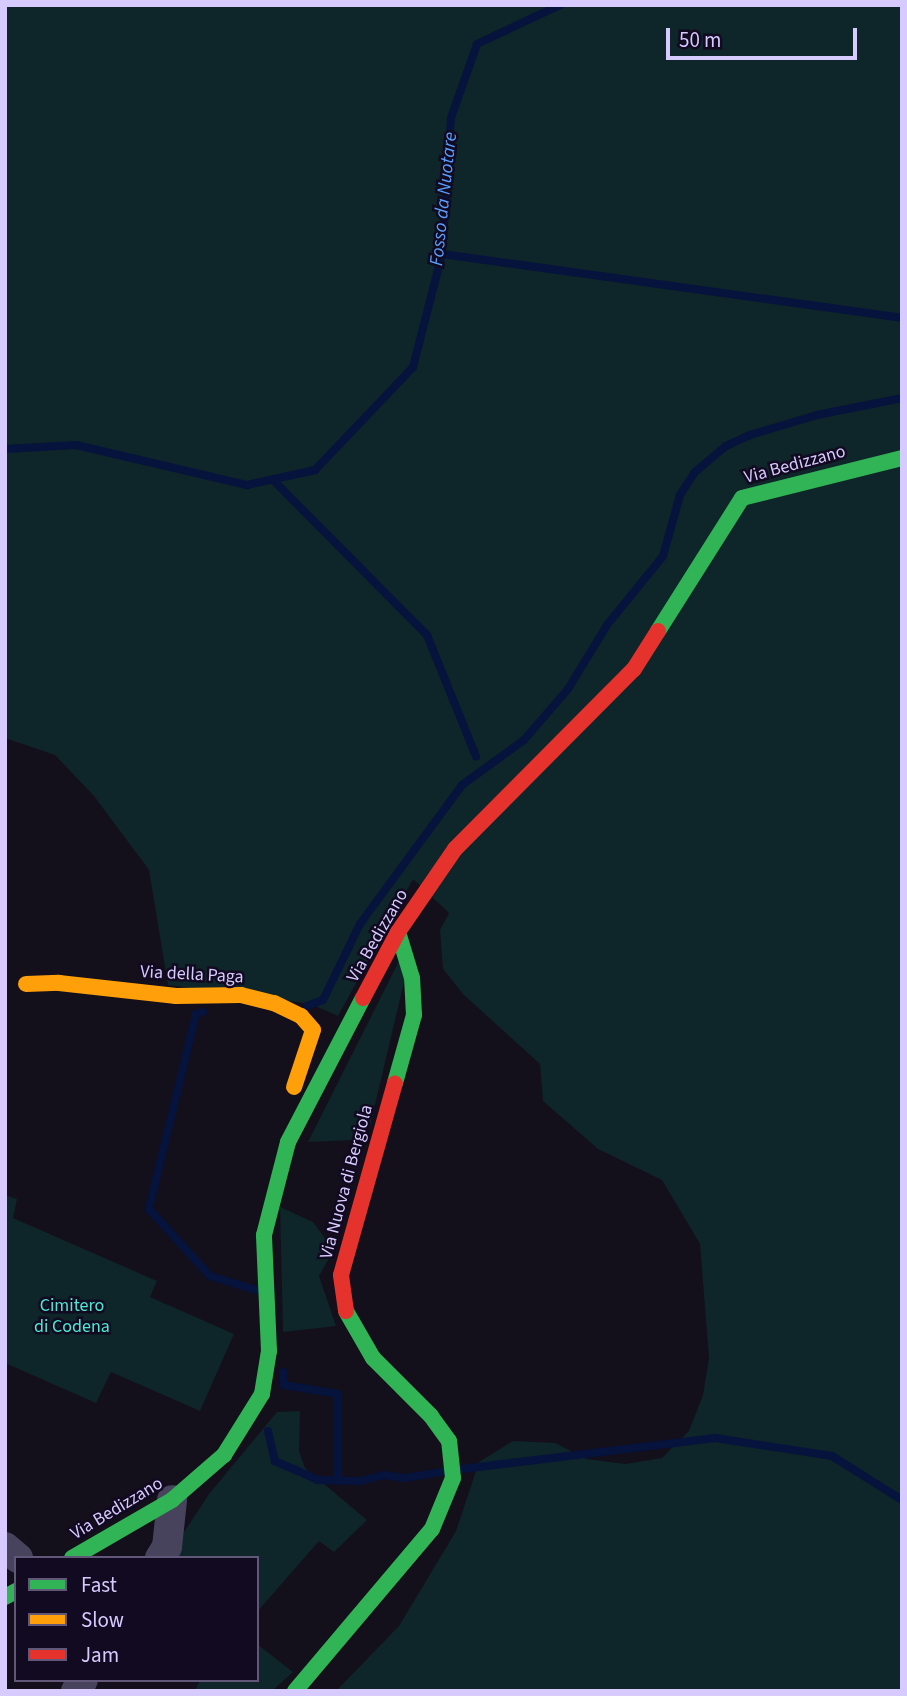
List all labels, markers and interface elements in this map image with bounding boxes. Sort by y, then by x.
scale bar [669,14,860,58]
text: 50 m [679,25,721,55]
water label: Fosso da Nuotare [426,131,462,267]
street label: Via Bedizzano [742,441,848,489]
street label: Via Bedizzano [343,886,413,986]
street label: Via della Paga [140,962,244,988]
street label: Via Nuova di Bergiola [316,1103,378,1261]
park label: Cimitero di Codena [34,1296,110,1338]
street label: Via Bedizzano [67,1473,167,1545]
legend [14,1556,259,1682]
text: Fast [81,1570,117,1600]
text: Slow [81,1605,124,1635]
text: Jam [81,1640,119,1670]

